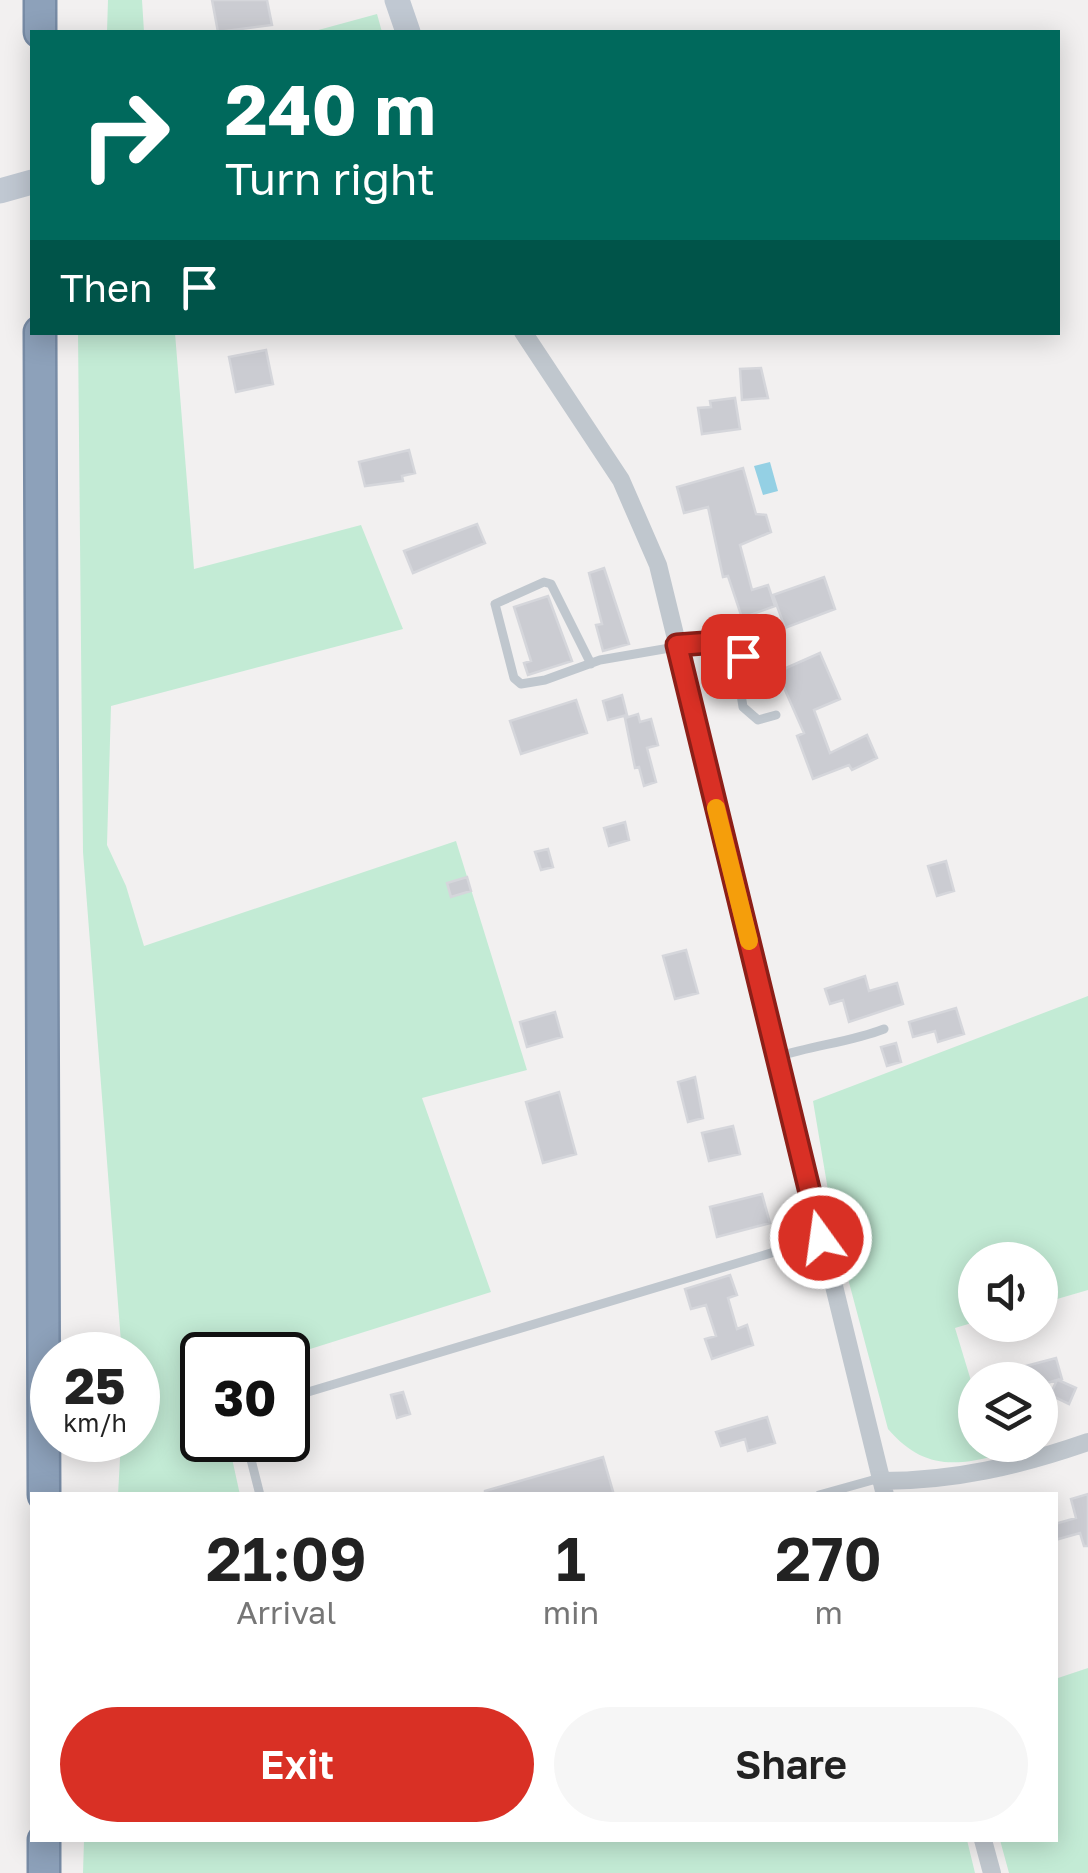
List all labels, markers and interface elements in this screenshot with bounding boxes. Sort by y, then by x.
text: 240 m [225,66,436,150]
icon: right [60,70,190,200]
text: Turn right [225,151,435,205]
icon: arrive [172,260,227,315]
text: Then [60,265,152,310]
pin [701,614,786,699]
icon: arrive [716,629,771,684]
position arrow [769,1186,873,1290]
map controls [958,1242,1058,1462]
button: sound [958,1242,1058,1342]
speed limit sign: 30 [180,1332,310,1462]
text: 25 [64,1355,125,1415]
button: layers [958,1362,1058,1462]
text: km/h [63,1407,127,1438]
text: 21:09 [206,1522,367,1594]
text: 1 [556,1522,586,1594]
text: 270 [775,1522,882,1594]
text: Arrival [236,1593,336,1631]
text: min [543,1593,599,1631]
text: m [814,1593,843,1631]
button: Exit [60,1707,534,1822]
button: Share [554,1707,1028,1822]

